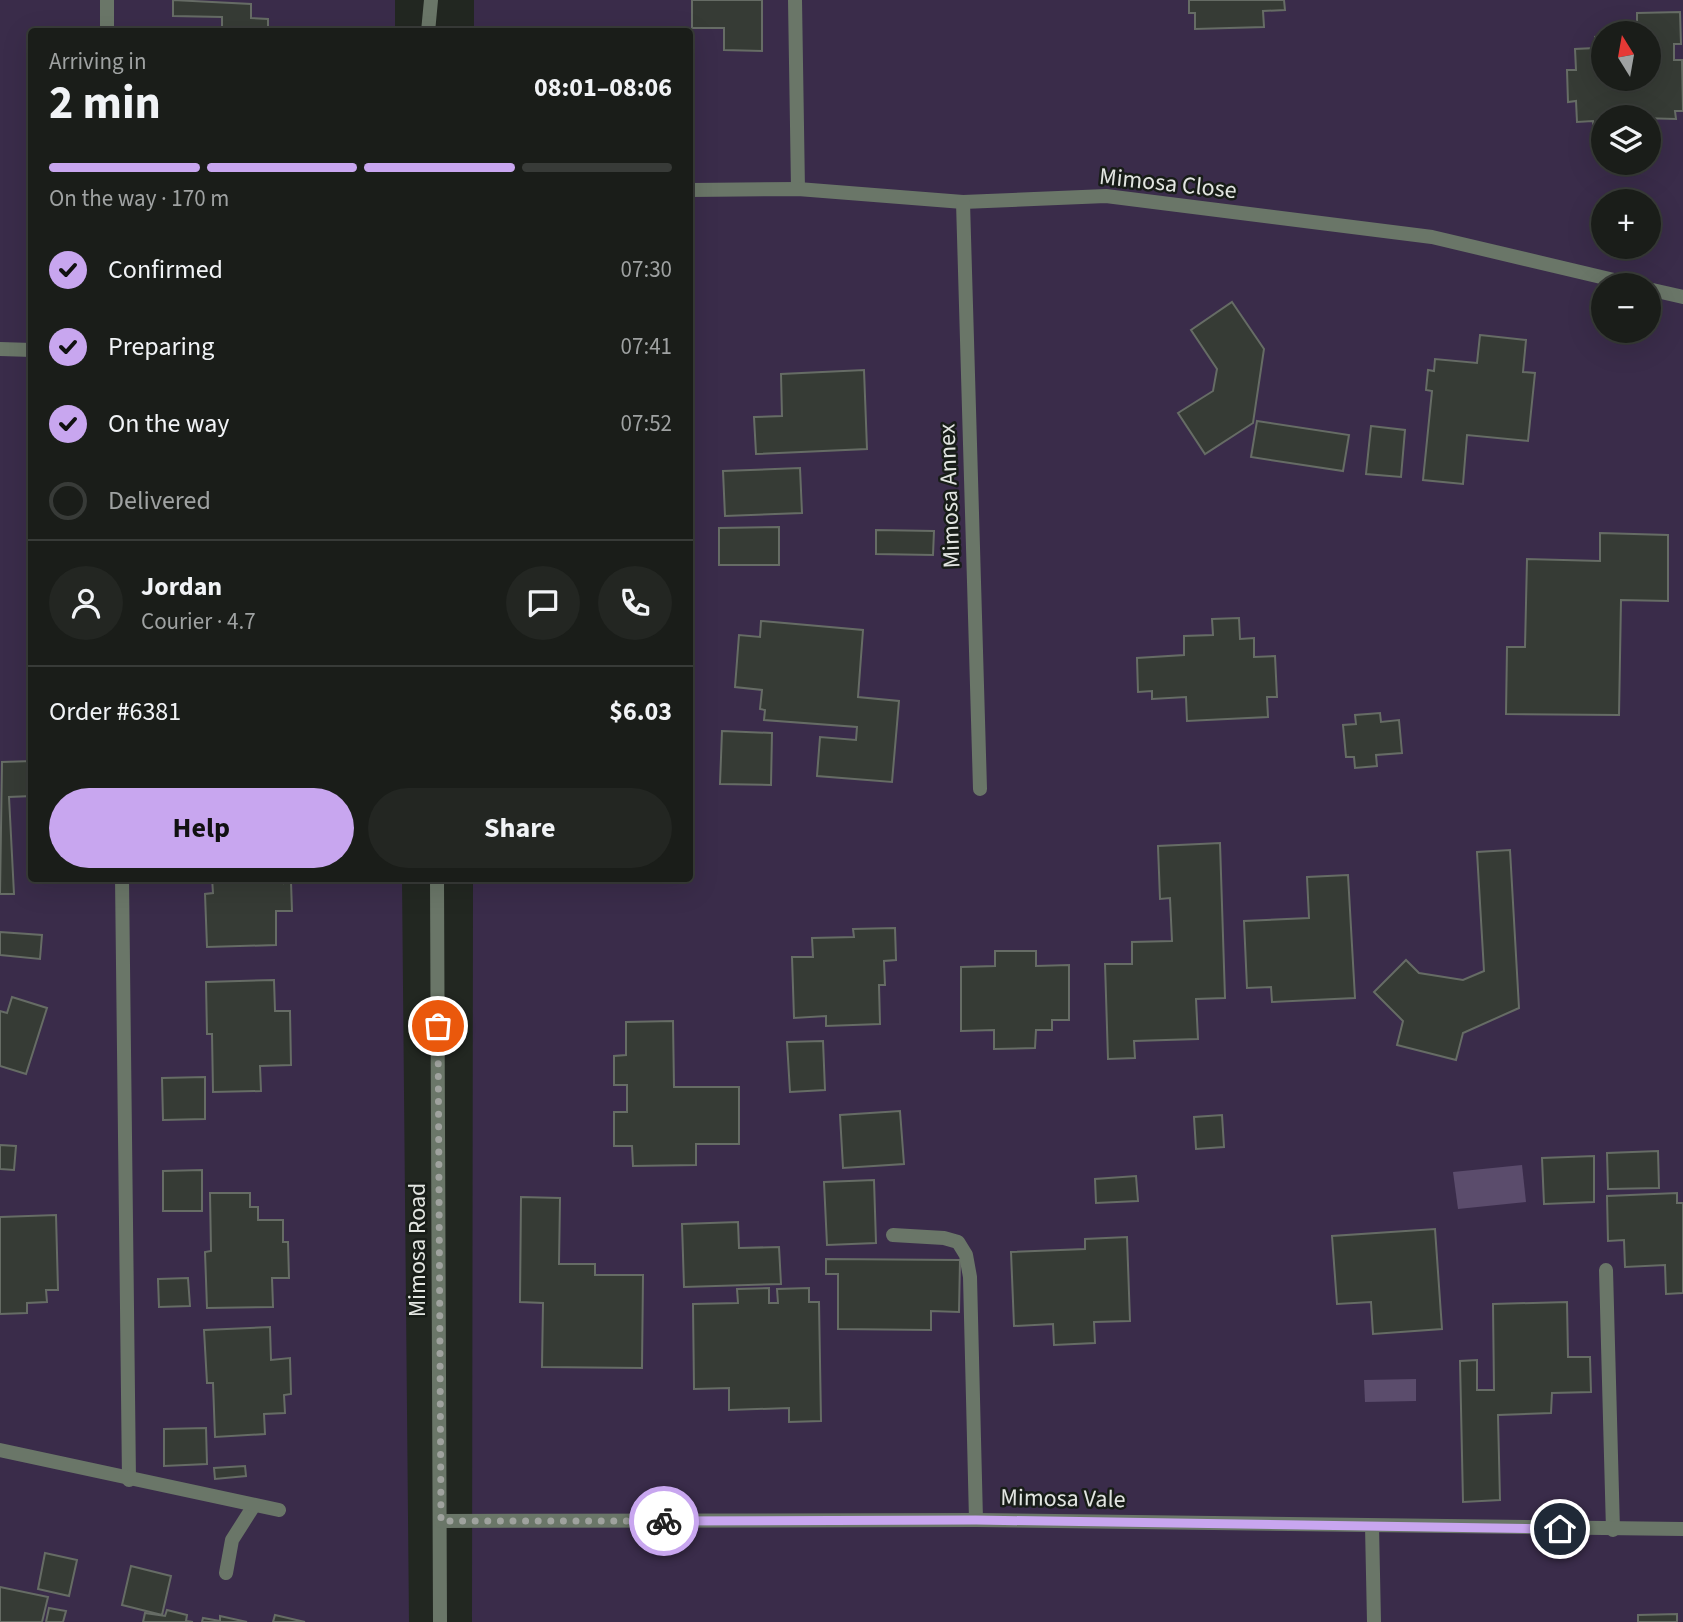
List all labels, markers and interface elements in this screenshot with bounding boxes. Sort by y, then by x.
north arrow [1591,21,1661,91]
map controls [1591,21,1661,343]
text: Arriving in [49,45,147,78]
text: 08:01–08:06 [534,69,672,106]
text: 2 min [49,71,161,136]
button: layers [1591,105,1661,175]
street label: Mimosa Close [1098,159,1238,208]
text: On the way · 170 m [49,182,229,215]
button: + [1591,189,1661,259]
icon: check [49,251,87,289]
text: Confirmed [108,251,223,288]
text: 07:30 [621,253,672,286]
button: − [1591,273,1661,343]
icon: check [49,328,87,366]
text: Preparing [108,328,214,365]
text: 07:41 [621,330,672,363]
icon: check [49,405,87,443]
text: On the way [108,405,229,442]
text: 07:52 [621,407,672,440]
street label: Mimosa Annex [929,423,970,569]
text: Delivered [108,482,211,519]
button: person [49,566,123,640]
button: chat [506,566,580,640]
button: phone [598,566,672,640]
text: Jordan [141,568,222,605]
text: Courier · 4.7 [141,605,256,638]
text: Order #6381 [49,693,181,730]
text: $6.03 [609,693,672,730]
button: Help [49,788,354,868]
button: Share [368,788,672,868]
pin [408,996,468,1056]
icon: bag [419,1007,457,1045]
street label: Mimosa Road [400,1183,435,1317]
street label: Mimosa Vale [1000,1480,1126,1517]
courier [629,1486,699,1556]
pin [1530,1499,1590,1559]
icon: bike [645,1502,683,1540]
icon: home [1541,1510,1579,1548]

